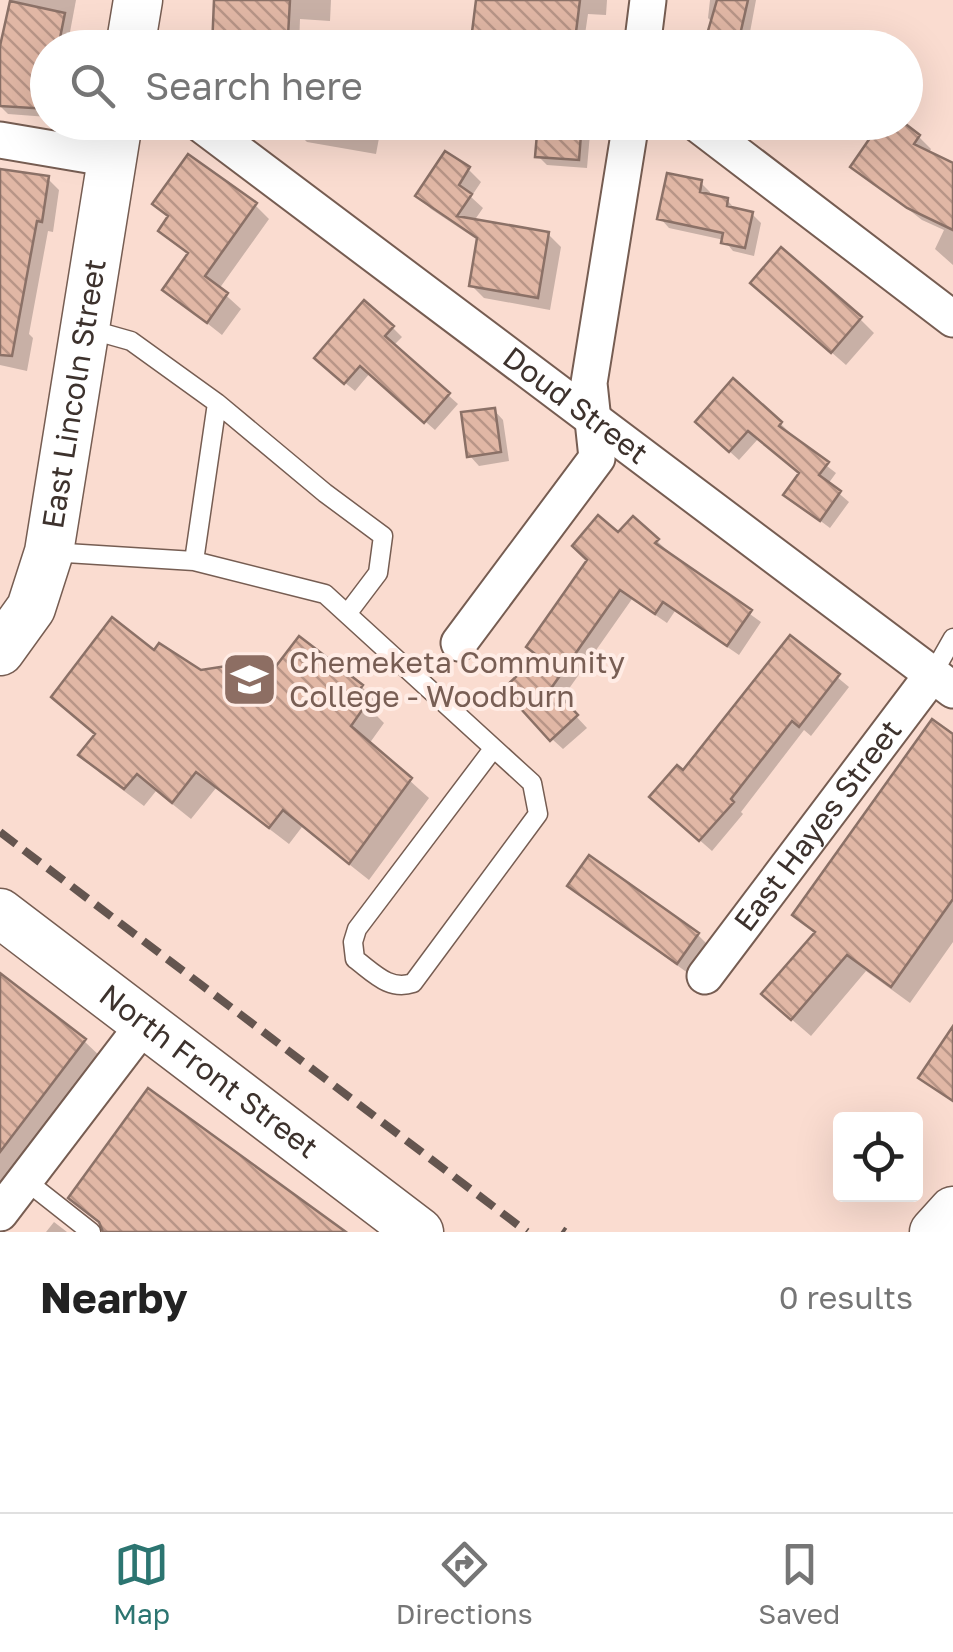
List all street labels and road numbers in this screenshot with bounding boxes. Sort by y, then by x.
street label: East Lincoln Street [34,256,113,531]
street label: Doud Street [496,339,655,471]
street label: East Hayes Street [726,713,909,938]
street label: North Front Street [93,976,325,1165]

